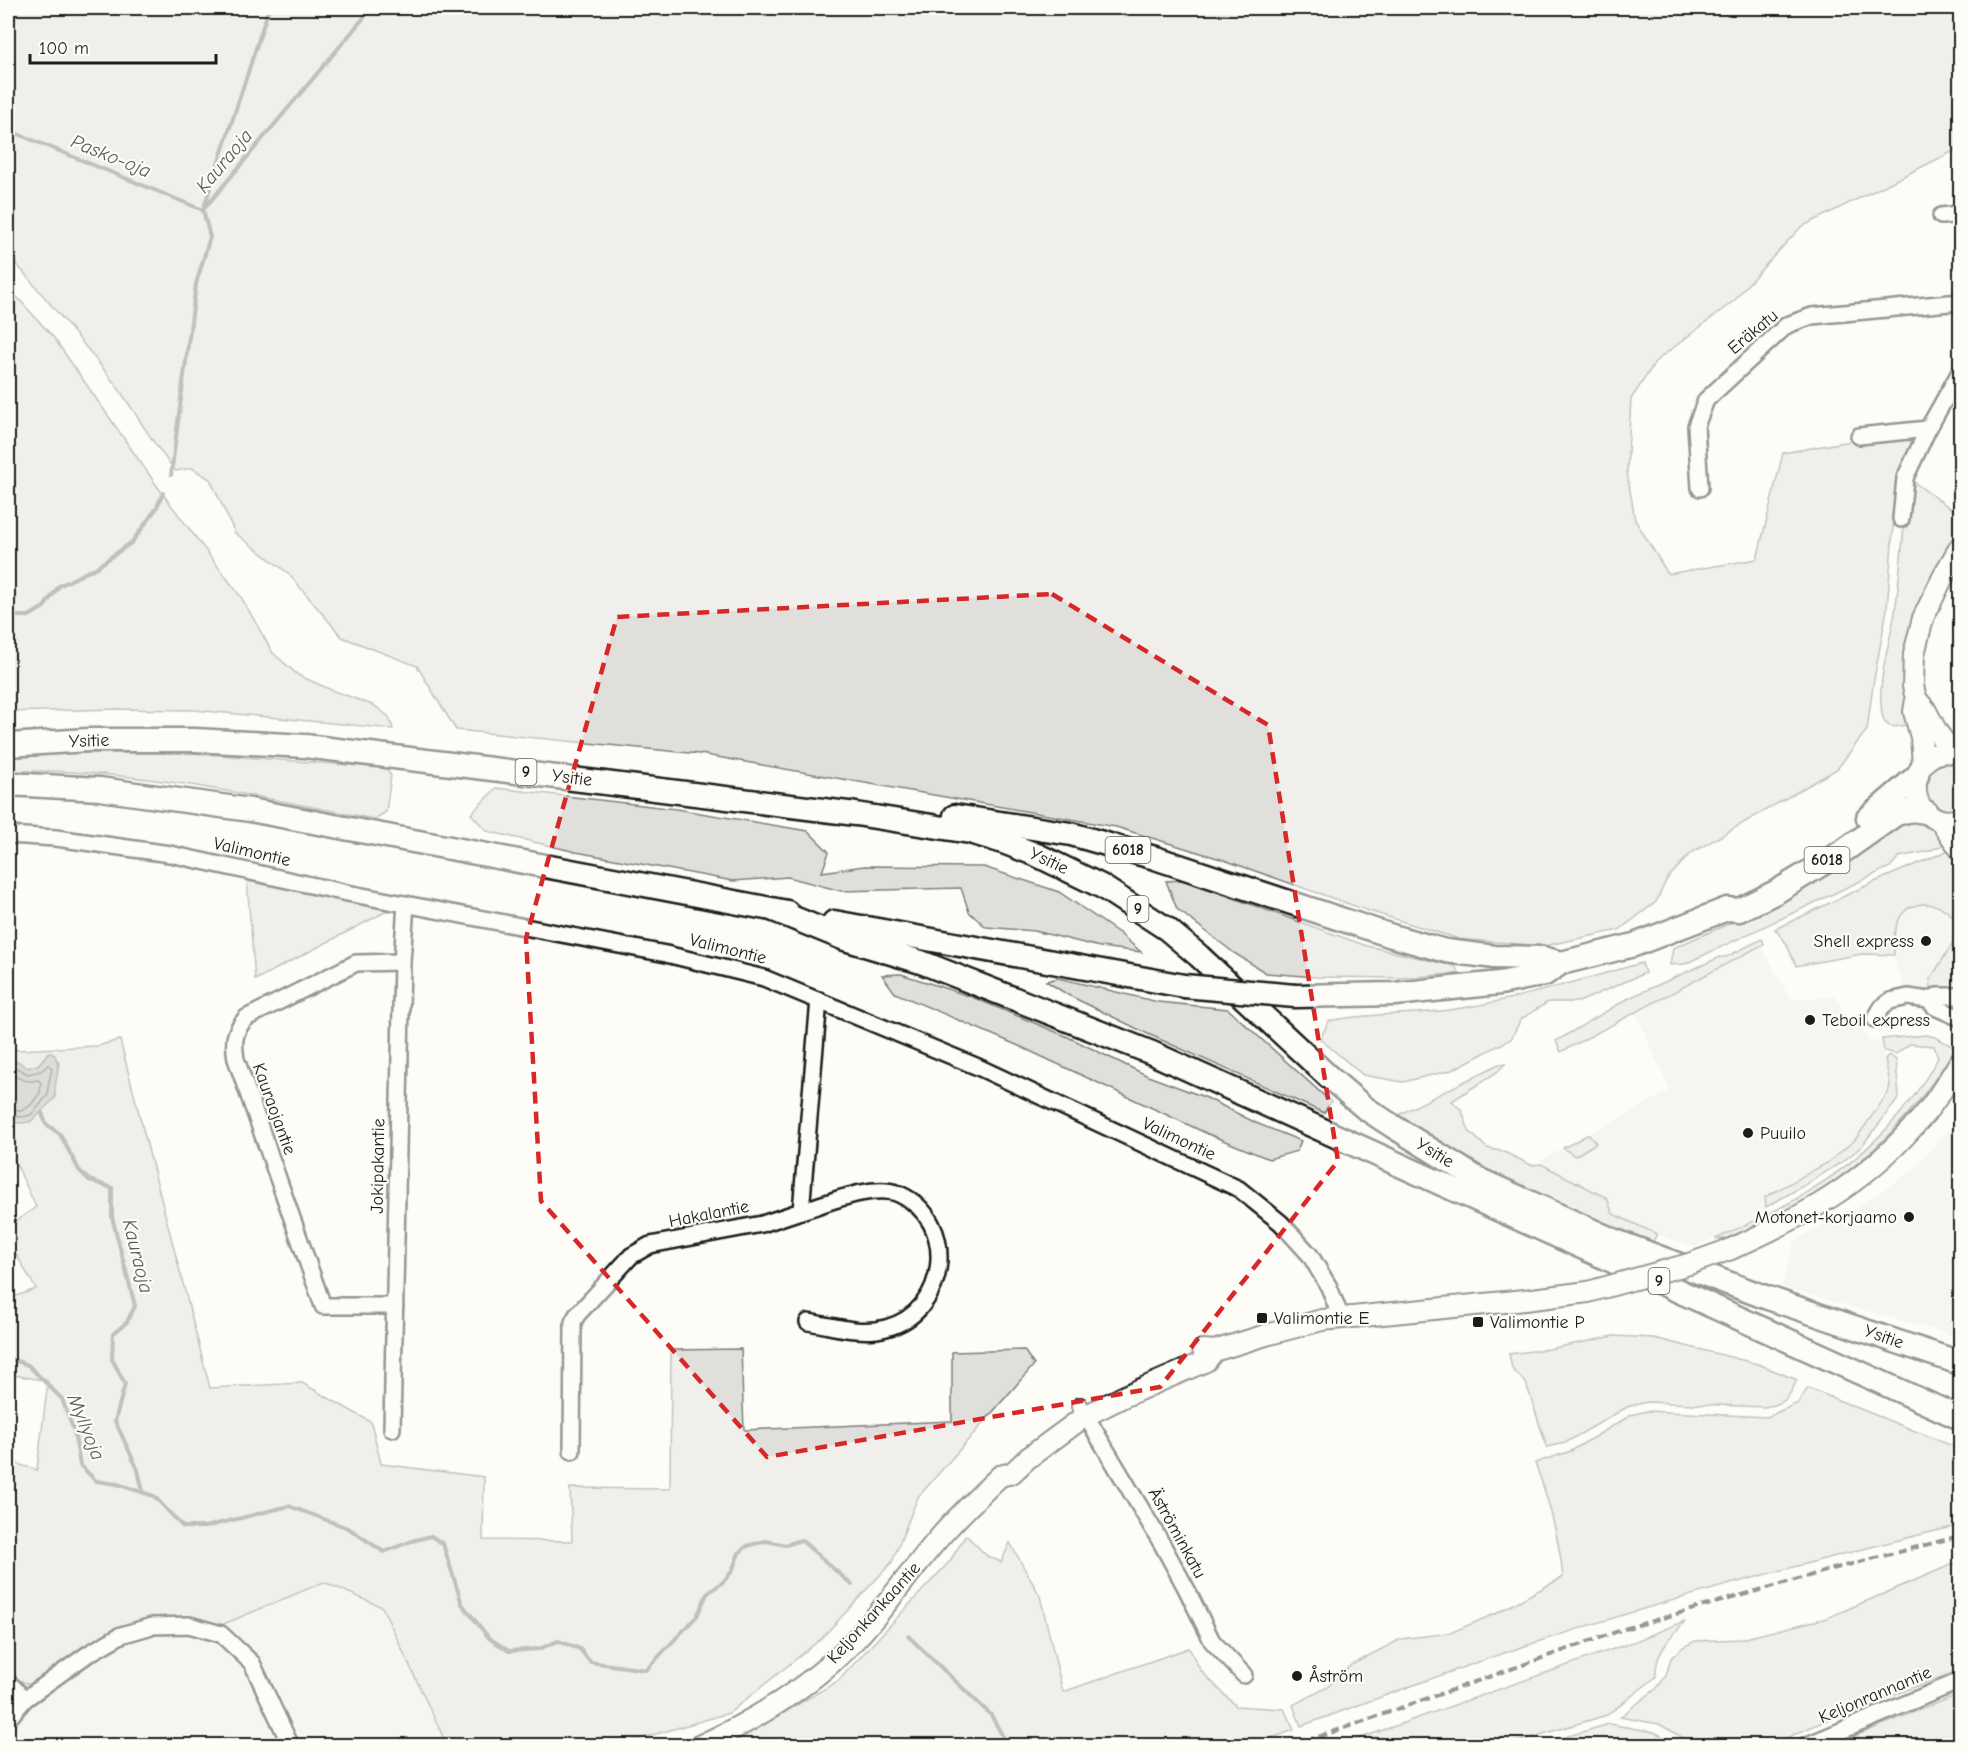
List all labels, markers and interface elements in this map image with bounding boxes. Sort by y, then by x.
scale bar [30,27,216,65]
text: 100 m [39,38,89,59]
water label: Kauraoja [191,125,257,197]
water label: Pasko-oja [68,130,154,182]
street label: Eräkatu [1724,305,1782,359]
street label: Ysitie [68,730,110,752]
road number: 9 [516,759,536,785]
street label: Ysitie [551,765,593,791]
street label: Valimontie [211,833,293,871]
road number: 6018 [1106,837,1150,863]
street label: Ysitie [1026,843,1072,879]
road number: 6018 [1804,847,1850,873]
road number: 9 [1128,896,1148,922]
street label: Valimontie [687,929,769,969]
place label: Shell express [1814,931,1914,952]
marker: Shell express [1919,934,1933,948]
place label: Teboil express [1822,1010,1930,1031]
marker: Teboil express [1803,1013,1817,1027]
street label: Kauraojantie [248,1060,300,1158]
street label: Valimontie [1139,1113,1219,1165]
street label: Jokipakantie [367,1118,389,1214]
place label: Puuilo [1760,1123,1806,1144]
marker: Puuilo [1741,1126,1755,1140]
street label: Ysitie [1412,1134,1458,1172]
street label: Hakalantie [667,1196,751,1232]
place label: Motonet-korjaamo [1755,1207,1897,1228]
marker: Motonet-korjaamo [1902,1210,1916,1224]
water label: Kauraoja [118,1217,158,1295]
road number: 9 [1648,1268,1670,1294]
place label: Valimontie E [1274,1308,1370,1329]
marker: Valimontie E [1255,1311,1269,1325]
place label: Valimontie P [1490,1312,1585,1333]
marker: Valimontie P [1471,1315,1485,1329]
street label: Ysitie [1861,1320,1907,1354]
water label: Myllyoja [62,1390,110,1464]
street label: Äströminkatu [1144,1484,1210,1582]
street label: Keljonkankaantie [823,1558,925,1668]
street label: Keljonrannantie [1816,1662,1934,1728]
place label: Åström [1309,1665,1363,1687]
marker: Åström [1290,1669,1304,1683]

